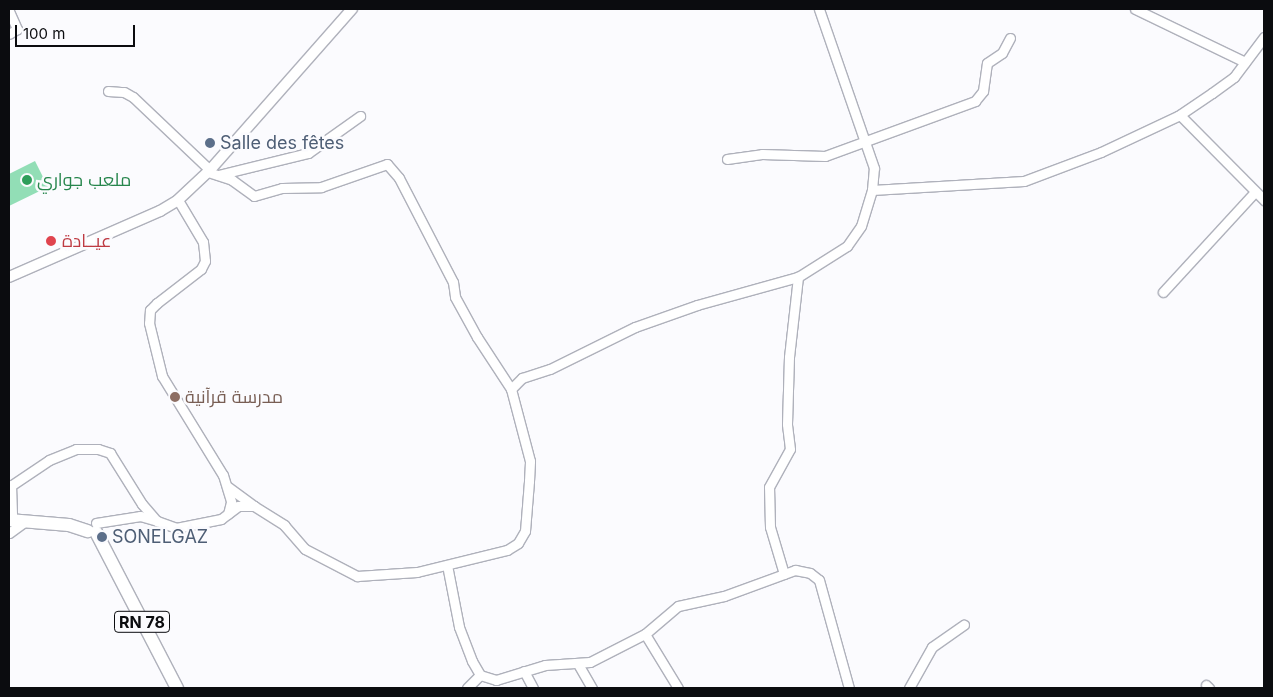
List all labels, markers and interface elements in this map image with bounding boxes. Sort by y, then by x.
scale bar [18,15,138,47]
text: 100 m [23,24,65,43]
place label: Salle des fêtes [220,132,344,154]
marker: Salle des fêtes [204,137,216,149]
place label: ملعب جواري [37,169,131,191]
marker: ملعب جواري [21,174,33,186]
place label: عيــادة [62,230,111,252]
marker: عيــادة [44,234,58,248]
place label: مدرسة قرآنية [185,386,283,408]
marker: مدرسة قرآنية [169,391,181,403]
place label: SONELGAZ [112,526,208,548]
marker: SONELGAZ [96,531,108,543]
road number: RN 78 [113,608,171,636]

